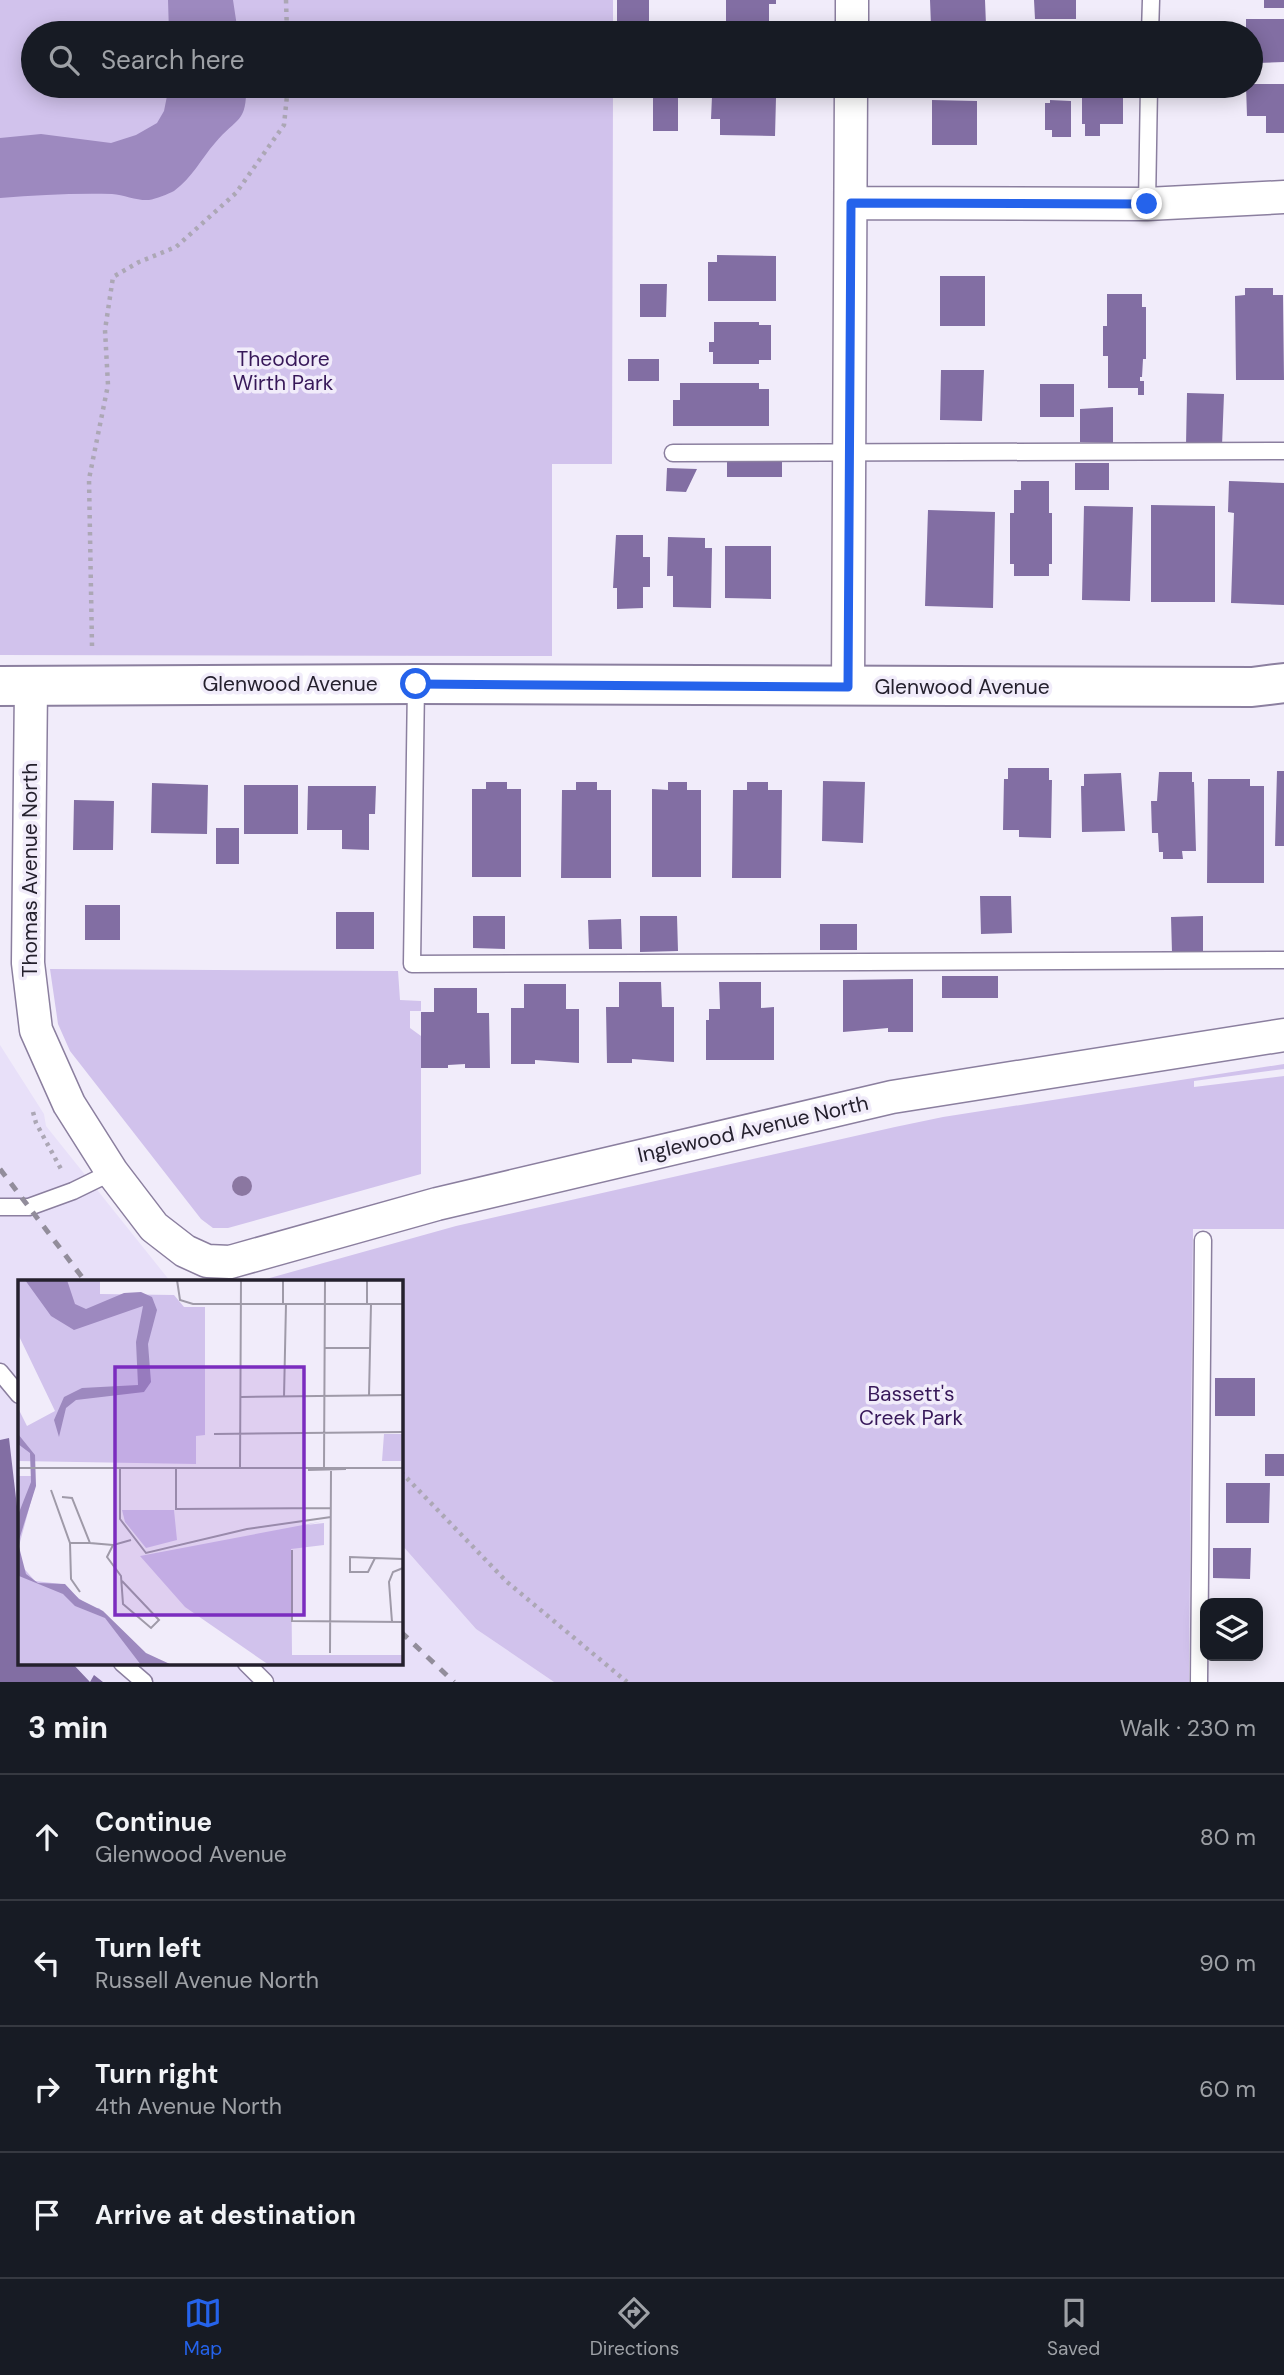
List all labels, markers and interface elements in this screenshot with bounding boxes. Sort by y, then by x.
search box [21,21,1263,98]
icon: search [45,41,83,79]
text: Search here [101,43,244,77]
route end [1131,188,1162,219]
park label: Theodore Wirth Park [233,345,334,397]
route start [400,668,431,699]
street label: Glenwood Avenue [202,670,378,698]
street label: Glenwood Avenue [874,673,1050,701]
street label: Thomas Avenue North [16,763,44,977]
street label: Inglewood Avenue North [635,1089,871,1169]
inset map [18,1280,402,1664]
park label: Bassett's Creek Park [859,1380,963,1432]
map controls [1200,1598,1263,1661]
button: layers [1200,1598,1263,1661]
text: 3 min [28,1708,108,1747]
text: Walk · 230 m [1120,1713,1256,1743]
text: Continue [95,1805,212,1839]
icon: ahead [28,1818,66,1856]
text: 80 m [1200,1822,1256,1852]
text: Glenwood Avenue [95,1839,287,1869]
text: Turn left [95,1931,202,1965]
icon: left [28,1944,66,1982]
text: 90 m [1199,1948,1256,1978]
text: Russell Avenue North [95,1965,319,1995]
text: Turn right [95,2057,219,2091]
icon: right [28,2070,66,2108]
text: 60 m [1199,2074,1256,2104]
text: 4th Avenue North [95,2091,282,2121]
icon: arrive [28,2196,66,2234]
text: Arrive at destination [95,2198,356,2232]
tab: Map [184,2294,222,2361]
tab: Directions [590,2294,679,2361]
tab: Saved [1047,2294,1100,2361]

